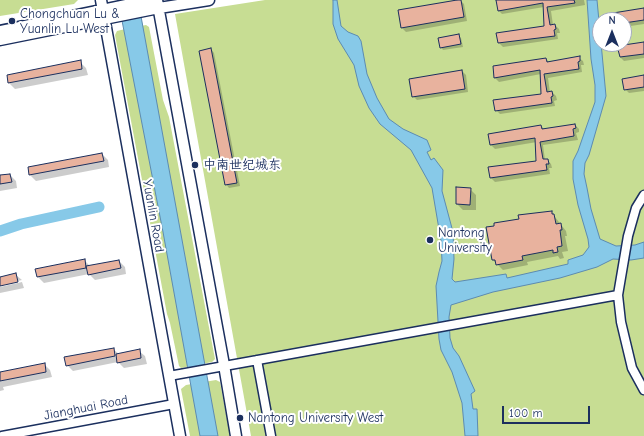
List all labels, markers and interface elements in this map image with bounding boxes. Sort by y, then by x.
place label: Chongchuan Lu & Yuanlin Lu West [20,6,120,37]
north arrow [592,12,632,52]
text: N [608,14,616,27]
marker: Chongchuan Lu & Yuanlin Lu West [7,16,17,26]
place label: 中南世纪城东 [203,157,281,173]
marker: 中南世纪城东 [190,160,200,170]
street label: Yuanlin Road [139,178,167,254]
place label: Nantong University [438,225,492,256]
marker: Nantong University [425,235,435,245]
street label: Jianghuai Road [43,392,129,424]
scale bar [504,398,592,424]
text: 100 m [509,406,542,420]
place label: Nantong University West [248,410,383,426]
marker: Nantong University West [235,413,245,423]

